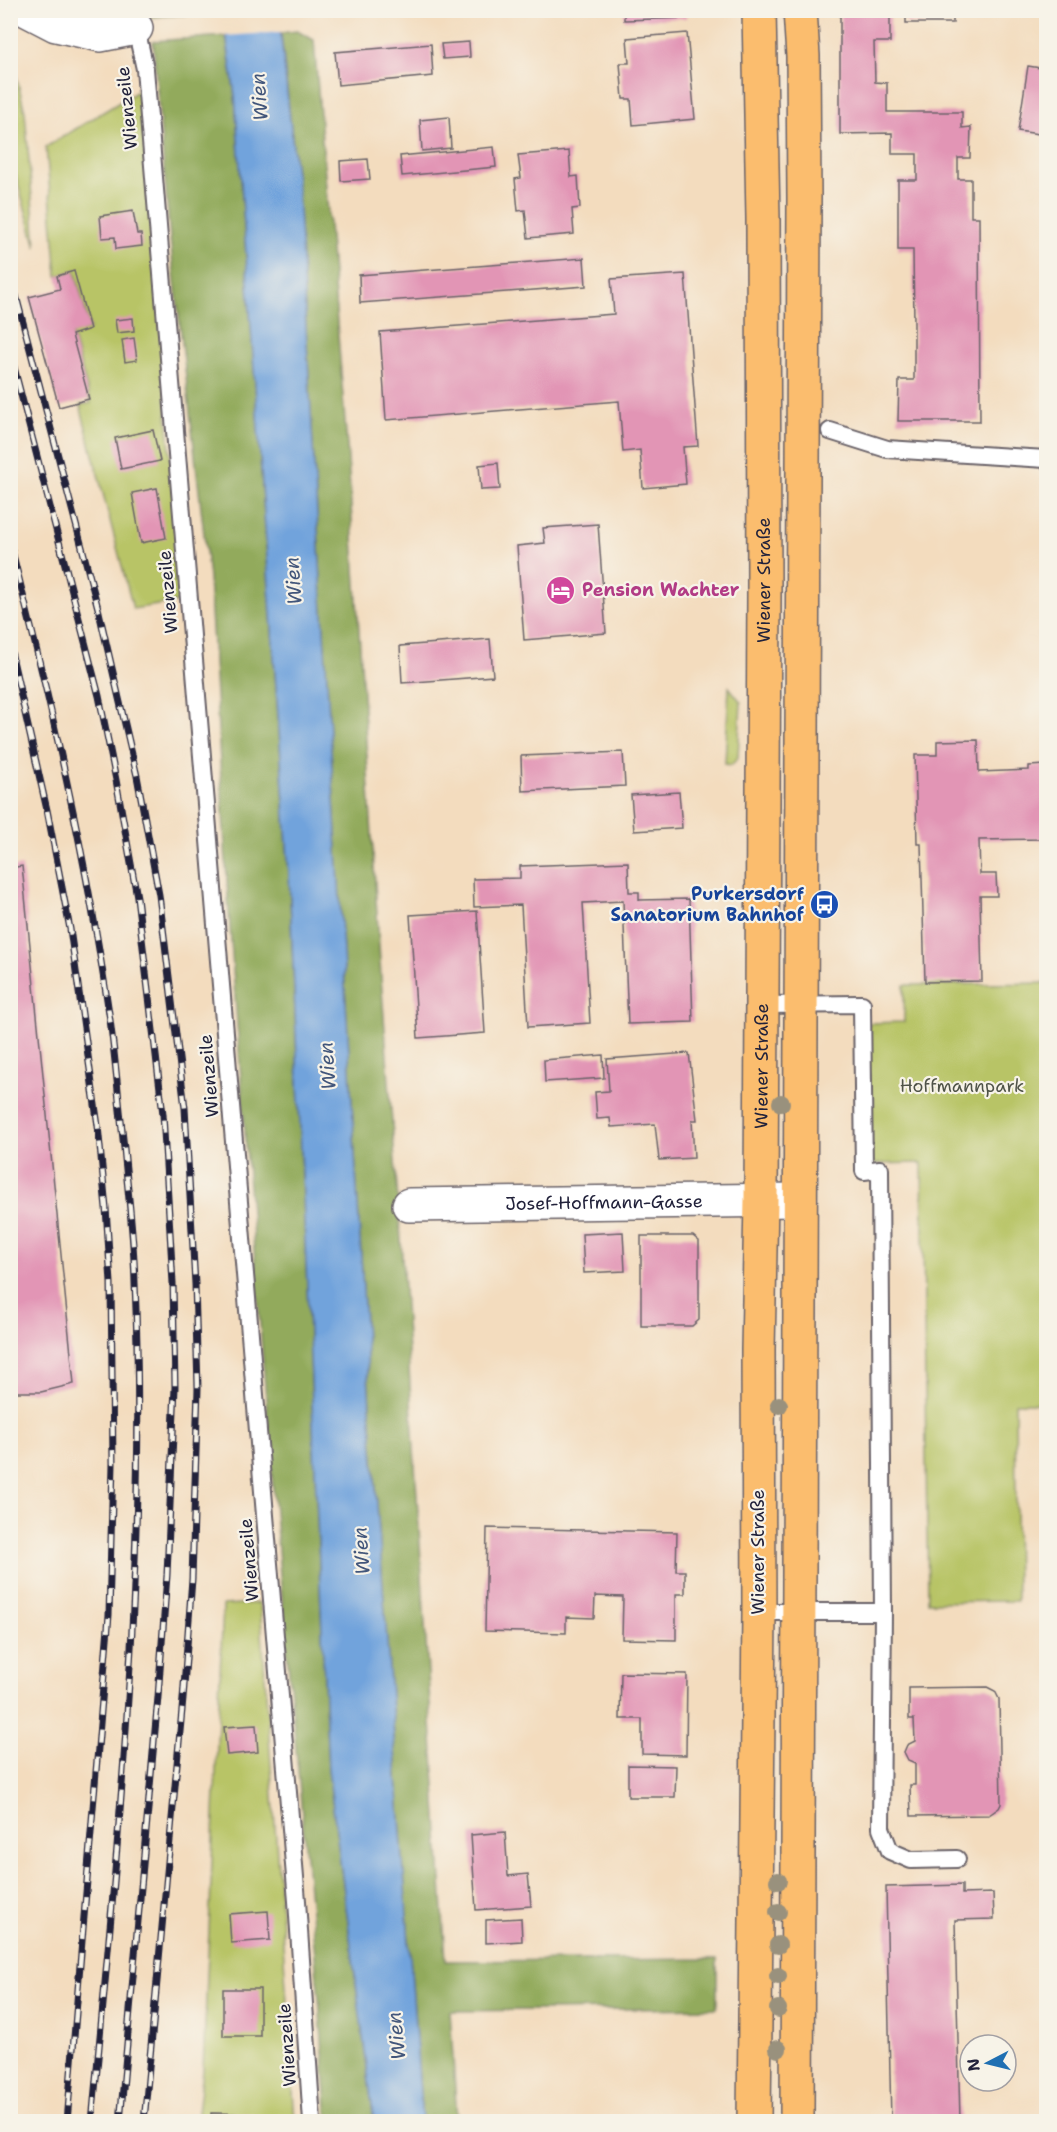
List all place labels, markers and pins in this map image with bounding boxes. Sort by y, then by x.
hotel icon: Pension Wachter [545,574,577,606]
place label: Pension Wachter [582,578,740,602]
place label: Purkersdorf Sanatorium Bahnhof [611,882,805,927]
bus stop icon: Purkersdorf Sanatorium Bahnhof [809,888,841,920]

